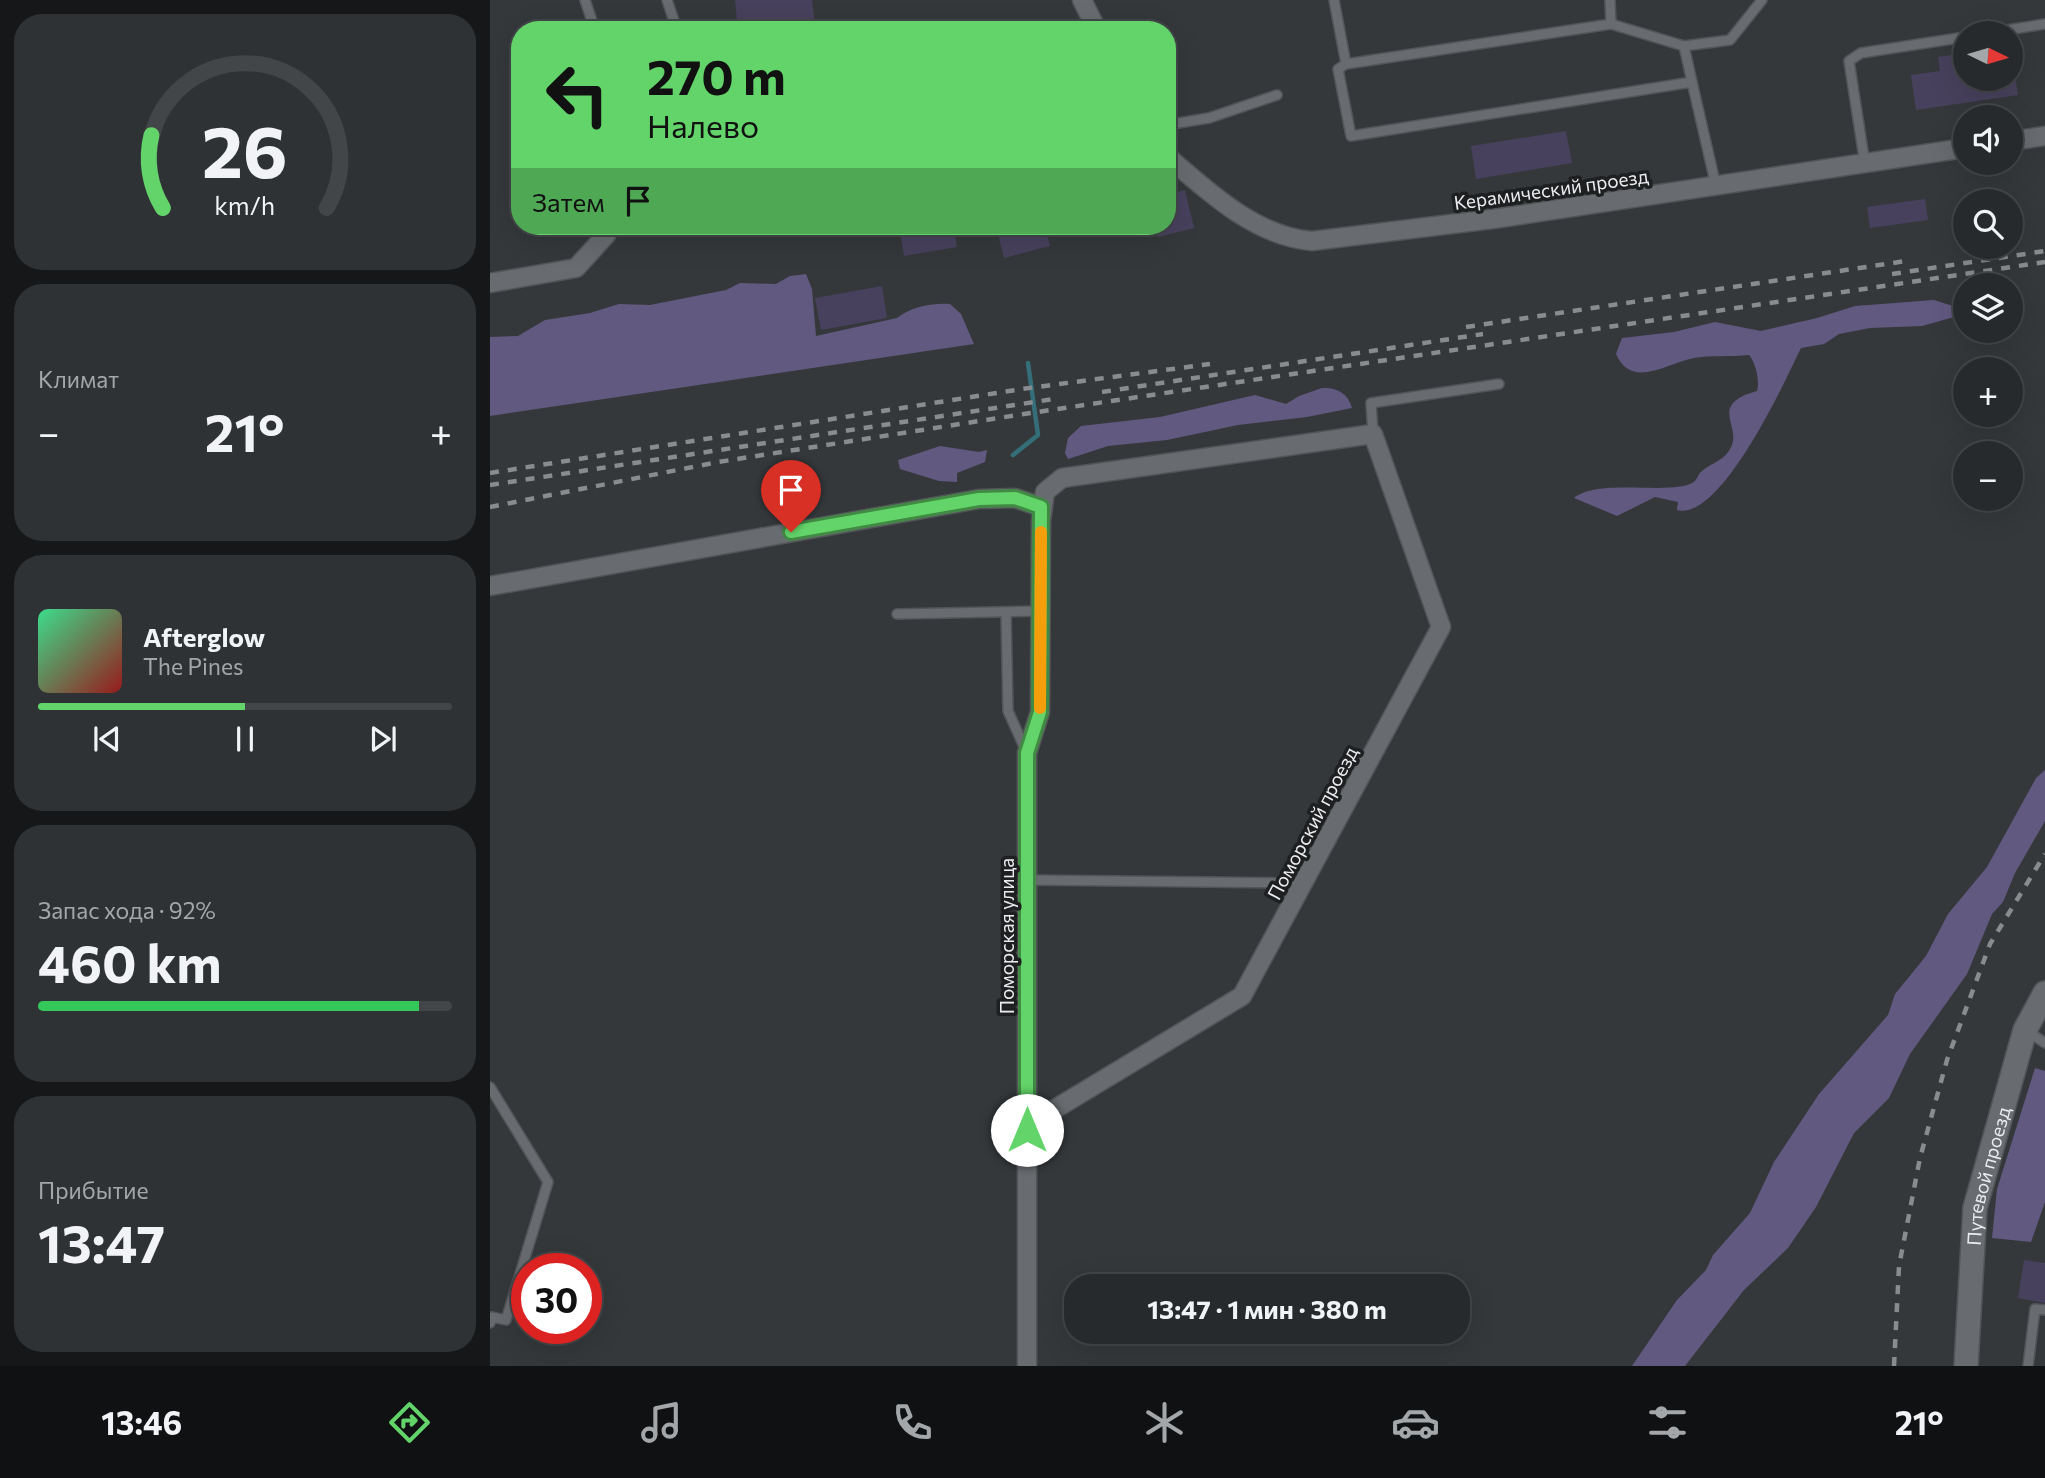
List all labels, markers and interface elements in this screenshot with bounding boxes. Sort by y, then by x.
north arrow [1953,21,2023,91]
map controls [1953,21,2023,511]
text: 270 m [647,45,786,105]
icon: left [532,49,623,140]
text: 26 [202,105,288,194]
text: Налево [647,105,759,145]
button: sound [1953,105,2023,175]
street label: Керамический проезд [1452,164,1650,214]
icon: arrive [619,182,657,220]
text: Затем [532,186,605,217]
button: search [1953,189,2023,259]
text: km/h [215,190,275,220]
button: layers [1953,273,2023,343]
button: + [1953,357,2023,427]
text: Климат [38,365,119,393]
text: 21° [205,399,284,463]
text: − [38,408,60,455]
text: + [430,408,452,455]
button: − [1953,441,2023,511]
pin [761,460,821,532]
icon: arrive [772,471,810,509]
text: Afterglow [143,621,265,652]
text: The Pines [143,652,244,680]
icon: previous [88,720,126,758]
icon: pause [226,720,264,758]
icon: next [364,720,402,758]
street label: Поморский проезд [1262,743,1362,903]
street label: Поморская улица [995,858,1018,1014]
text: Запас хода · 92% [38,896,216,924]
text: 460 km [38,930,222,994]
position arrow [990,1093,1064,1167]
street label: Путевой проезд [1961,1104,2014,1246]
text: Прибытие [38,1176,149,1204]
text: 13:47 [38,1210,165,1274]
speed limit sign: 30 [511,1253,602,1344]
text: 13:47 · 1 мин · 380 m [1147,1293,1387,1324]
icon: directions [385,1398,434,1447]
icon: music [637,1398,686,1447]
icon: phone [888,1398,937,1447]
icon: climate [1140,1398,1189,1447]
icon: car [1391,1398,1440,1447]
icon: filters [1643,1398,1692,1447]
text: 13:46 [101,1402,182,1442]
text: 21° [1895,1402,1944,1442]

